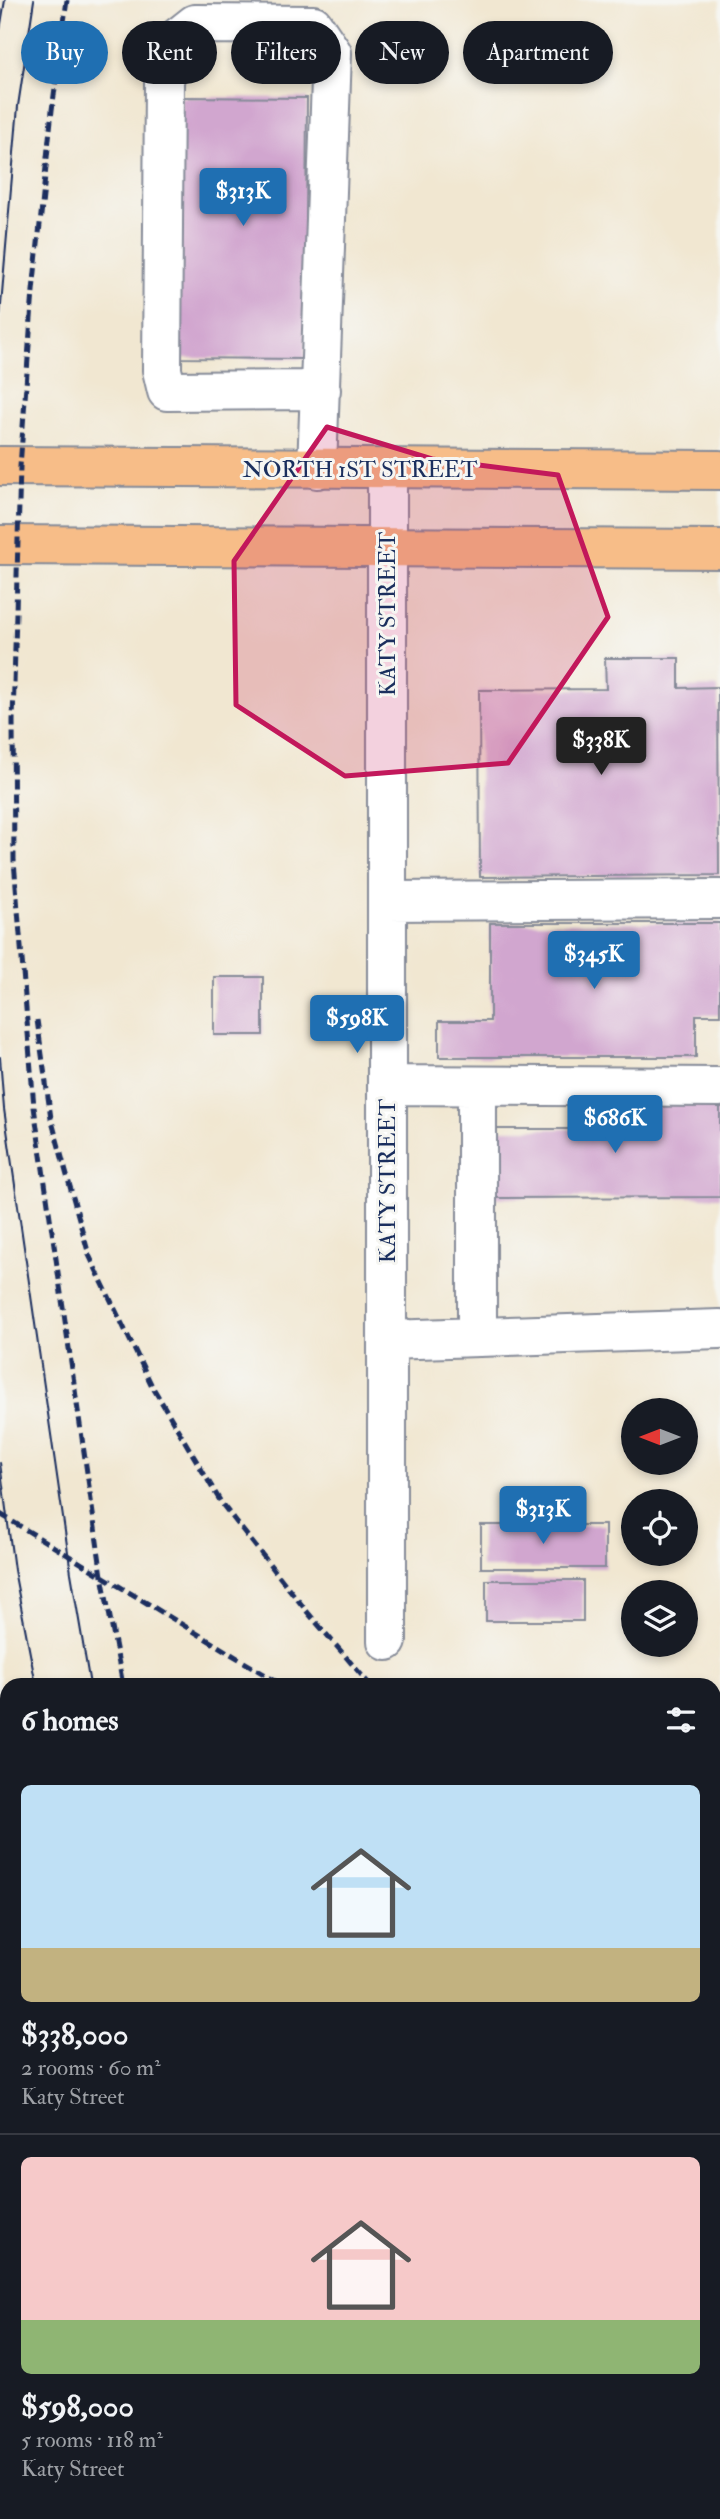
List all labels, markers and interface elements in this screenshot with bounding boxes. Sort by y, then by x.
chip: Buy [21,21,108,84]
chip: Rent [122,21,217,84]
chip: Filters [231,21,341,84]
chip: New [355,21,449,84]
chip: Apartment [463,21,613,84]
pin: $313K [194,168,292,228]
text: $313K [216,176,270,205]
street label: NORTH 1ST STREET [243,455,478,484]
street label: KATY STREET [373,532,402,696]
pin: $338K [552,718,650,777]
text: $338K [572,725,630,754]
pin: $345K [545,932,643,991]
text: $345K [564,939,624,968]
pin: $598K [308,996,406,1055]
text: $598K [326,1003,388,1032]
pin: $686K [566,1096,664,1155]
street label: KATY STREET [373,1099,402,1263]
text: $686K [583,1103,647,1132]
north arrow [621,1398,698,1475]
map controls [621,1398,698,1657]
pin: $313K [494,1486,592,1546]
button: locate [621,1489,698,1566]
text: $313K [516,1494,570,1523]
button: layers [621,1580,698,1657]
icon: filters [662,1701,700,1739]
text: 6 homes [21,1702,119,1739]
icon: home [298,1830,424,1956]
text: $338,000 [21,2016,128,2053]
text: 2 rooms · 60 m² [21,2053,161,2082]
text: Katy Street [21,2082,124,2111]
icon: home [298,2202,424,2328]
text: $598,000 [21,2388,134,2425]
text: 5 rooms · 118 m² [21,2425,163,2454]
text: Katy Street [21,2454,124,2483]

